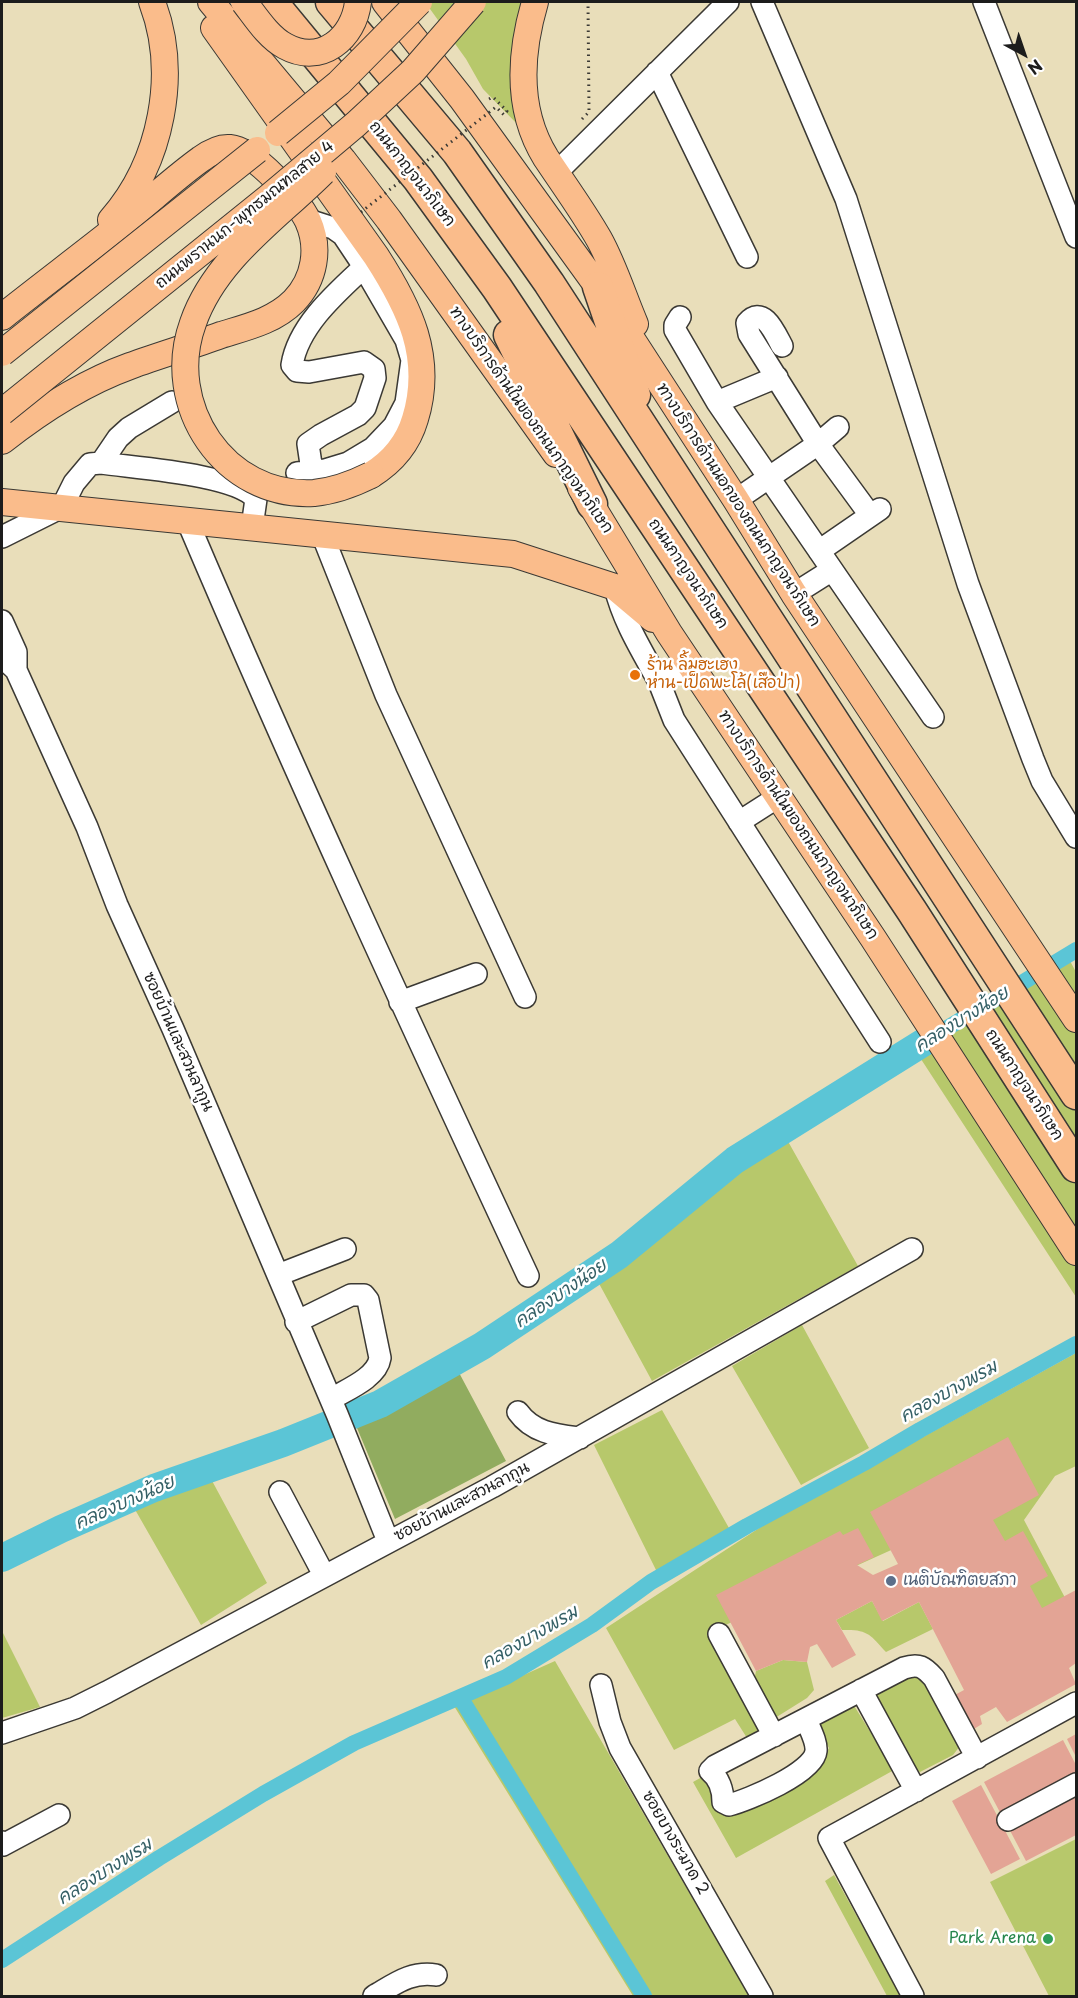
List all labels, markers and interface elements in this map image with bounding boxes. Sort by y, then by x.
north arrow [994,24,1054,84]
text: N [1023,55,1048,81]
street label: ถนนกาญจนาภิเษก [365,117,459,231]
street label: ถนนพรานนก-พุทธมณฑลสาย 4 [152,137,338,293]
street label: ทางบริการด้านในของถนนกาญจนาภิเษก [445,303,617,537]
street label: ทางบริการด้านนอกของถนนกาญจนาภิเษก [652,380,824,630]
street label: ถนนกาญจนาภิเษก [644,515,732,633]
place label: ร้าน ลิ้มฮะเฮง ห่าน-เป็ดพะโล้(เสือป่า) [647,656,801,694]
marker: ร้าน ลิ้มฮะเฮง ห่าน-เป็ดพะโล้(เสือป่า) [628,668,642,682]
street label: ทางบริการด้านในของถนนกาญจนาภิเษก [714,707,882,943]
street label: ซอยบ้านและสวนลากูน [139,969,217,1115]
water label: คลองบางน้อย [911,983,1013,1057]
street label: ถนนกาญจนาภิเษก [981,1026,1067,1144]
water label: คลองบางน้อย [511,1255,611,1333]
water label: คลองบางพรม [897,1356,1001,1428]
street label: ซอยบ้านและสวนลากูน [391,1458,533,1546]
water label: คลองบางน้อย [72,1471,178,1535]
place label: เนติบัณฑิตยสภา [903,1571,1017,1591]
marker: เนติบัณฑิตยสภา [884,1574,898,1588]
water label: คลองบางพรม [478,1602,582,1674]
street label: ซอยบางระมาด 2 [637,1787,713,1899]
water label: คลองบางพรม [54,1834,156,1910]
place label: Park Arena [949,1929,1036,1949]
marker: Park Arena [1041,1932,1055,1946]

